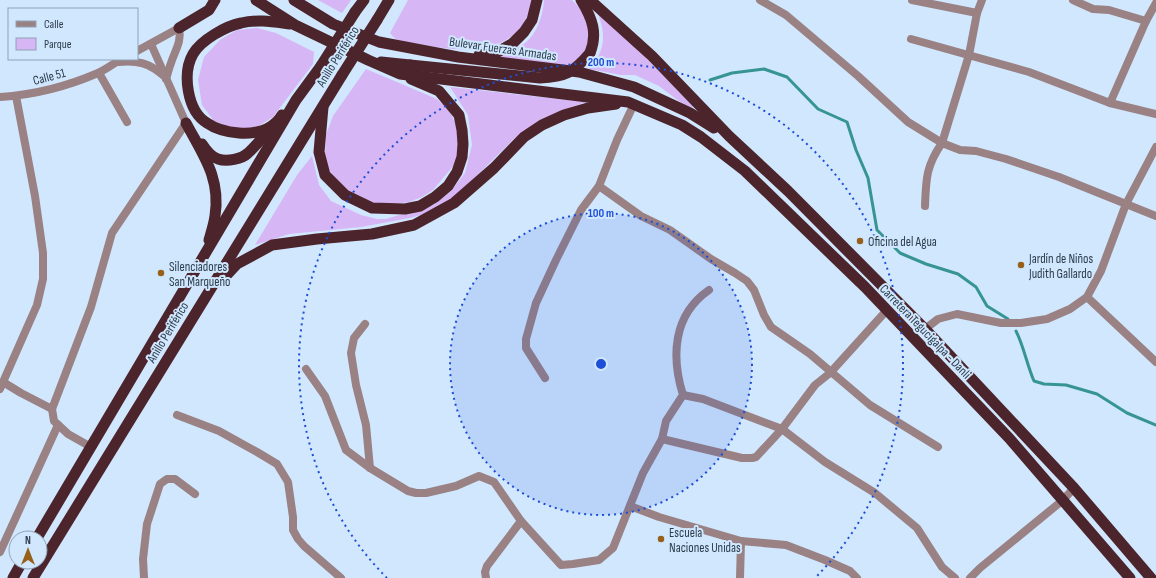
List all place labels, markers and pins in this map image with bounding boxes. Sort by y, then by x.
place label: Oficina del Agua [868,234,937,250]
marker: Oficina del Agua [855,236,865,246]
place label: Jardín de Niños Judith Gallardo [1028,251,1093,282]
place label: Silenciadores San Marqueño [169,259,230,290]
marker: Jardín de Niños Judith Gallardo [1016,260,1026,270]
marker: Silenciadores San Marqueño [156,268,166,278]
centre of rings [594,357,608,371]
place label: Escuela Naciones Unidas [669,525,741,556]
marker: Escuela Naciones Unidas [656,534,666,544]

